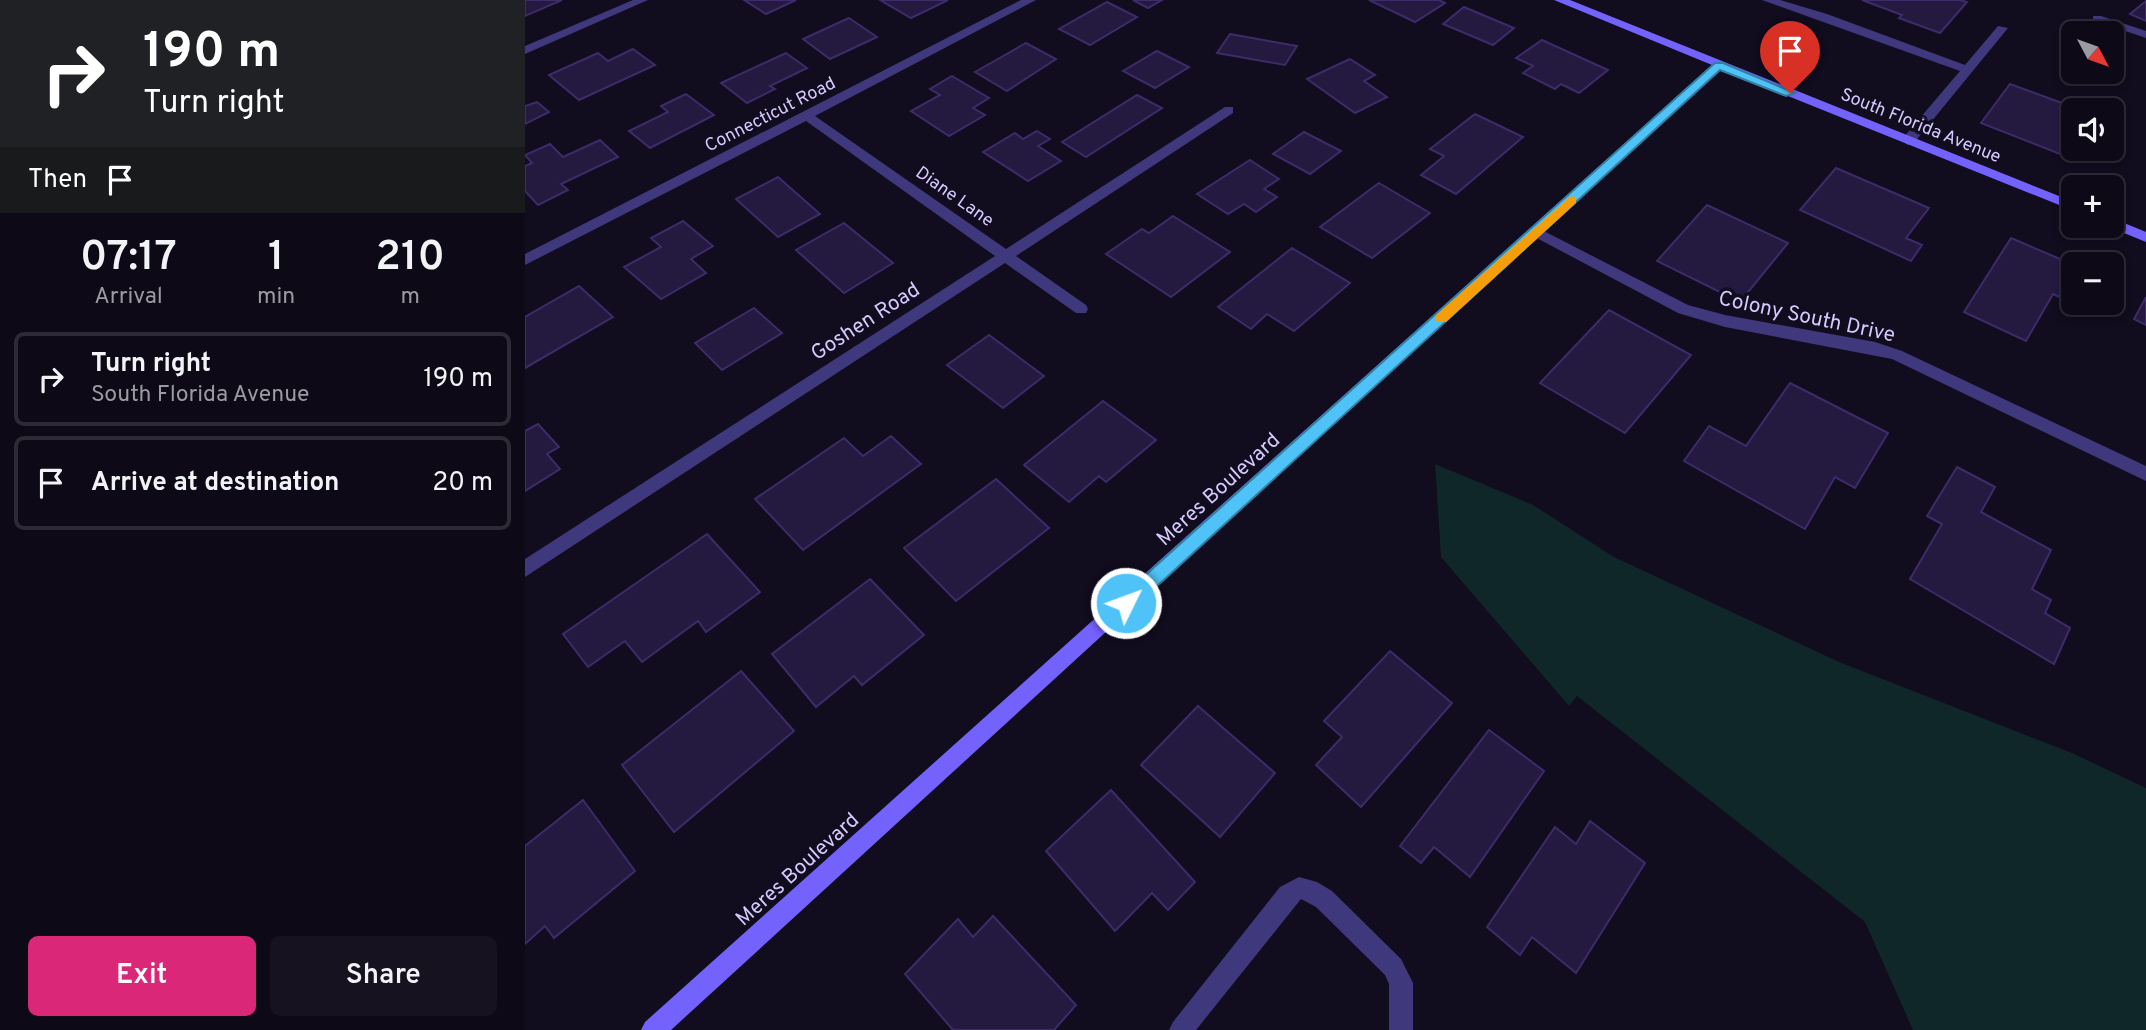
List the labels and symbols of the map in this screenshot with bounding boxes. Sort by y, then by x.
pin [1760,21,1820,93]
north arrow [2061,21,2125,84]
street label: Connecticut Road [701,72,840,158]
street label: South Florida Avenue [1837,84,2004,169]
street label: Diane Lane [910,162,998,233]
street label: Goshen Road [806,277,926,368]
street label: Colony South Drive [1716,286,1898,349]
street label: Meres Boulevard [1152,428,1286,553]
position arrow [1089,566,1163,640]
street label: Meres Boulevard [731,808,865,933]

